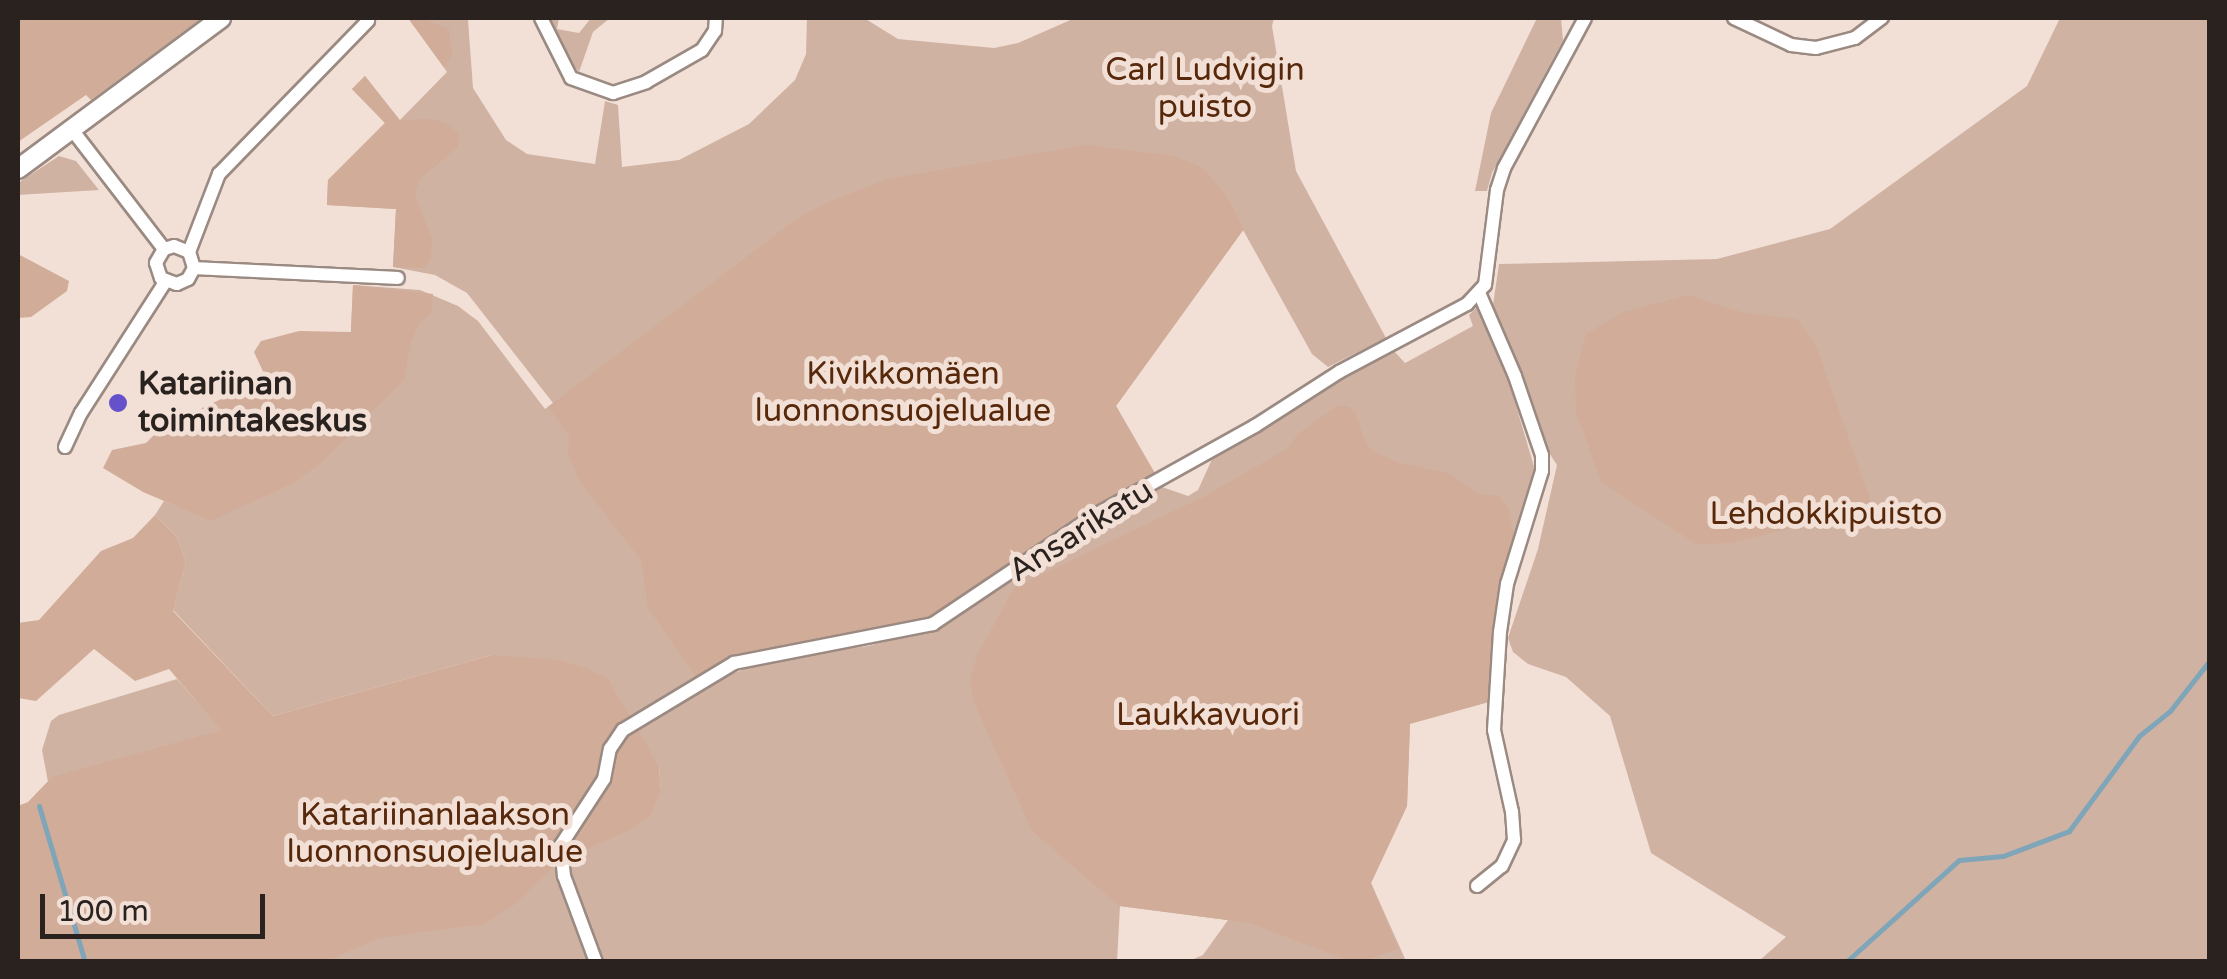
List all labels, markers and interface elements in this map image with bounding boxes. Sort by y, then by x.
park label: Carl Ludvigin puisto [1105,52,1305,127]
park label: Kivikkomäen luonnonsuojelualue [755,356,1051,431]
place label: Katariinan toimintakeskus [138,366,367,441]
marker: Katariinan toimintakeskus [107,392,129,414]
street label: Ansarikatu [1002,471,1160,591]
park label: Lehdokkipuisto [1710,495,1942,533]
park label: Laukkavuori [1116,696,1300,734]
park label: Katariinanlaakson luonnonsuojelualue [287,797,583,872]
scale bar [45,874,270,936]
text: 100 m [57,893,149,930]

